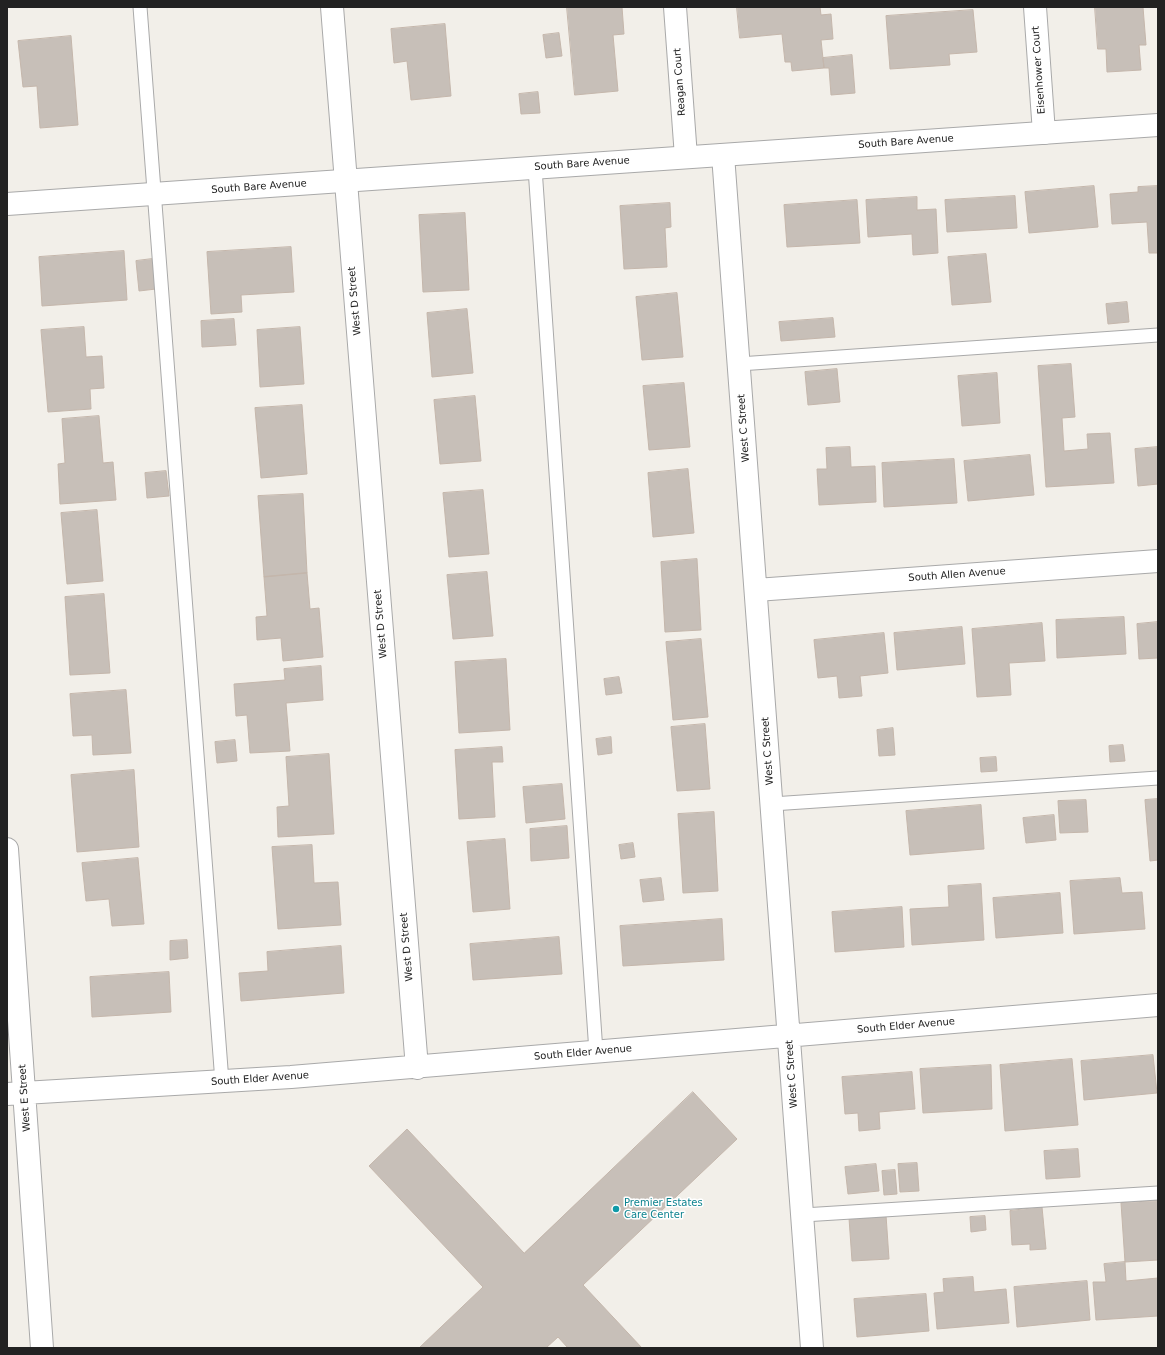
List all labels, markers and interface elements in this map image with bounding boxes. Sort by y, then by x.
street label: Eisenhower Court [1030,26,1048,114]
street label: Reagan Court [672,48,688,116]
street label: South Bare Avenue [858,133,954,151]
street label: South Bare Avenue [534,155,630,173]
street label: South Bare Avenue [211,178,307,196]
street label: West D Street [346,266,364,336]
street label: West C Street [736,394,752,462]
street label: South Allen Avenue [908,566,1006,584]
street label: West D Street [372,589,390,659]
street label: West C Street [760,717,776,785]
street label: West D Street [398,912,416,982]
street label: South Elder Avenue [857,1016,955,1036]
street label: West C Street [784,1040,800,1108]
street label: South Elder Avenue [534,1043,632,1063]
street label: West E Street [17,1064,33,1132]
street label: South Elder Avenue [211,1070,309,1088]
place label: Premier Estates Care Center [624,1197,703,1220]
marker: Premier Estates Care Center [611,1204,621,1214]

